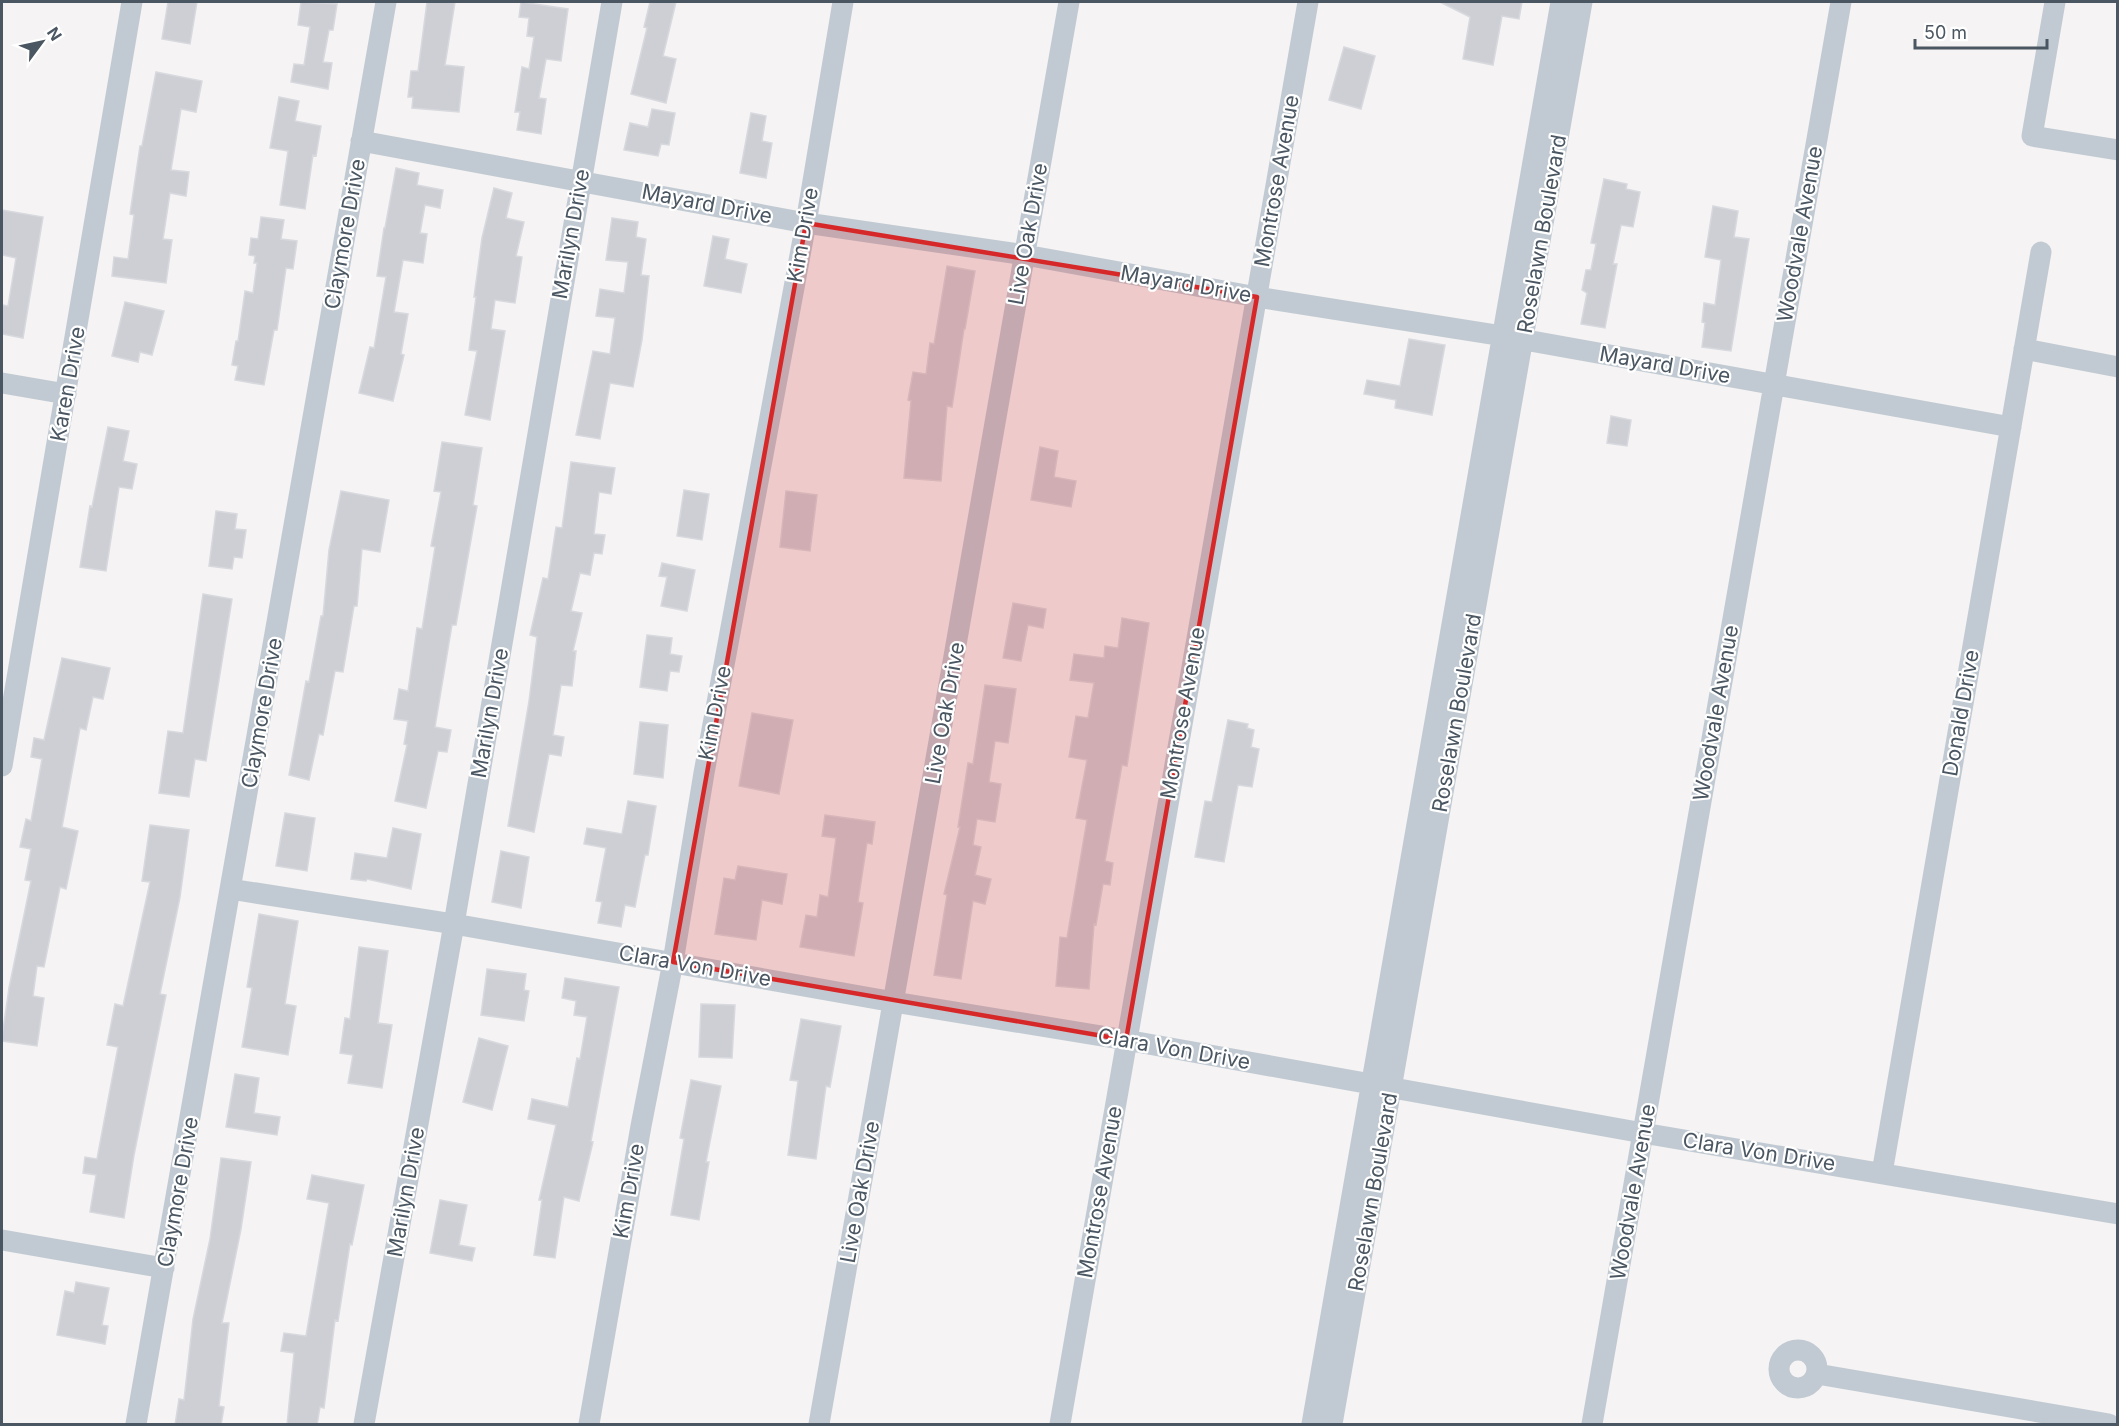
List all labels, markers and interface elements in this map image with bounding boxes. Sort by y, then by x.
north arrow [12,12,72,72]
scale bar [1915,12,2047,50]
text: 50 m [1924,22,1967,43]
text: N [43,23,66,44]
street label: Montrose Avenue [1249,93,1304,269]
street label: Roselawn Boulevard [1512,133,1571,335]
street label: Woodvale Avenue [1772,144,1827,324]
street label: Claymore Drive [319,157,370,311]
street label: Live Oak Drive [1003,161,1052,307]
street label: Marilyn Drive [547,167,594,301]
street label: Mayard Drive [640,179,774,228]
street label: Kim Drive [782,186,823,284]
street label: Mayard Drive [1119,260,1253,307]
street label: Karen Drive [45,325,90,443]
street label: Mayard Drive [1598,341,1732,388]
street label: Roselawn Boulevard [1427,612,1486,814]
street label: Woodvale Avenue [1688,623,1743,803]
street label: Montrose Avenue [1155,625,1210,801]
street label: Claymore Drive [236,636,287,790]
street label: Live Oak Drive [920,640,969,786]
street label: Marilyn Drive [466,646,513,780]
street label: Donald Drive [1937,648,1984,778]
street label: Kim Drive [693,663,736,762]
street label: Clara Von Drive [617,940,773,991]
street label: Clara Von Drive [1096,1023,1252,1074]
street label: Roselawn Boulevard [1343,1091,1402,1293]
street label: Woodvale Avenue [1605,1102,1660,1282]
street label: Montrose Avenue [1072,1104,1127,1280]
street label: Claymore Drive [152,1115,203,1269]
street label: Live Oak Drive [835,1119,884,1265]
street label: Marilyn Drive [382,1125,429,1259]
street label: Clara Von Drive [1681,1127,1837,1176]
street label: Kim Drive [608,1142,649,1240]

